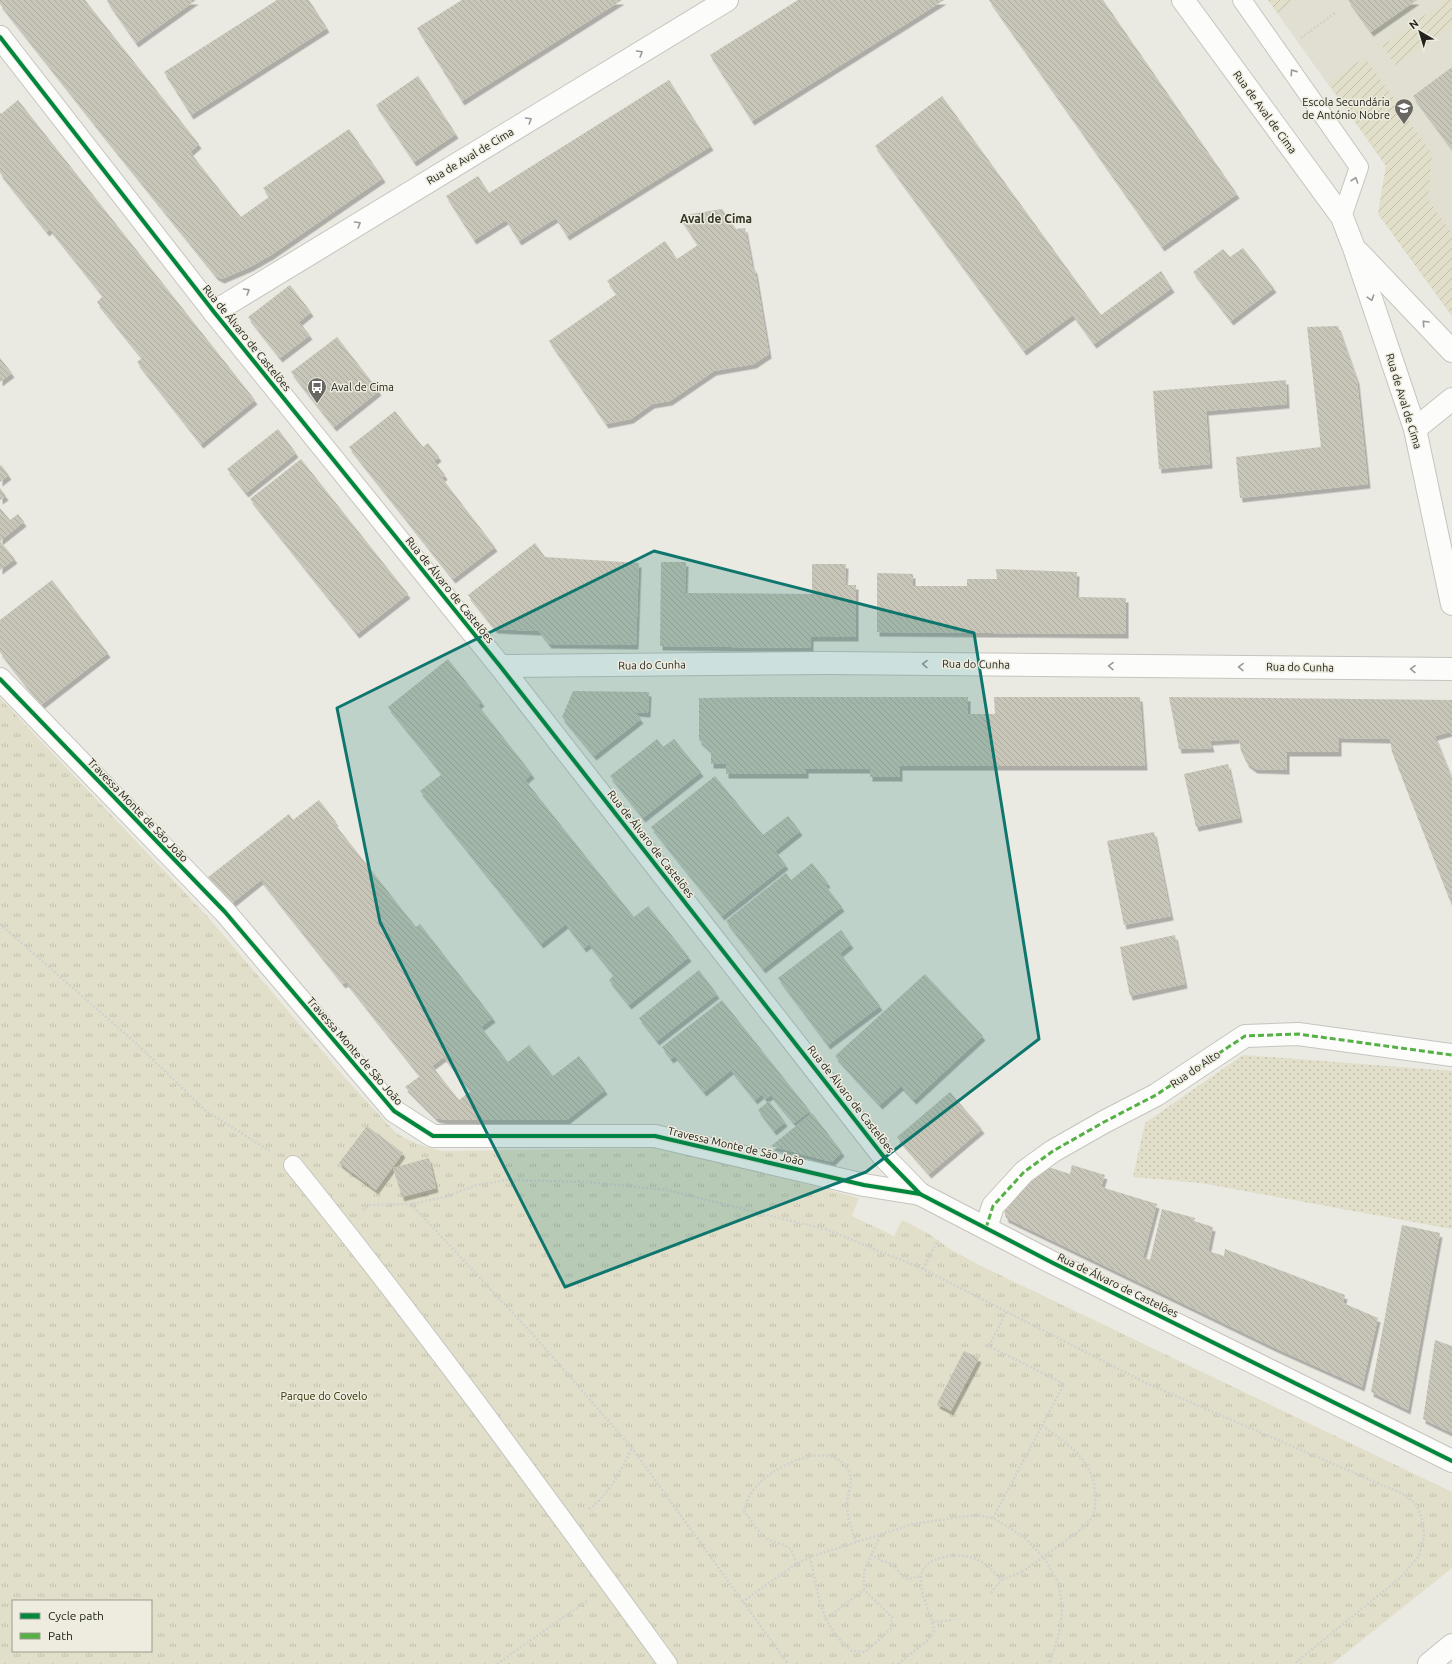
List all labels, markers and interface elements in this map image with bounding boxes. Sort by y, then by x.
north arrow [1400,12,1440,52]
text: N [1407,17,1421,31]
one-way arrow [636,50,643,57]
street label: Rua de Aval de Cima [1231,68,1299,156]
one-way arrow [1290,69,1298,76]
place label: Escola Secundária de António Nobre [1302,96,1390,121]
school or university icon: Escola Secundária de António Nobre [1393,97,1415,125]
one-way arrow [525,117,532,125]
street label: Rua de Aval de Cima [424,125,516,187]
one-way arrow [1350,177,1358,184]
district label: Aval de Cima [680,212,752,225]
one-way arrow [354,221,361,228]
street label: Rua de Álvaro de Castelões [200,282,294,394]
one-way arrow [243,289,250,296]
one-way arrow [1366,294,1375,301]
one-way arrow [1422,320,1430,328]
street label: Rua de Aval de Cima [1384,352,1424,450]
bus stop icon: Aval de Cima [306,376,328,404]
place label: Aval de Cima [331,381,394,393]
street label: Rua de Álvaro de Castelões [403,534,497,646]
street label: Rua do Cunha [942,657,1010,671]
street label: Rua do Cunha [618,658,686,672]
one-way arrow [922,660,928,668]
street label: Rua do Cunha [1266,660,1334,674]
one-way arrow [1108,661,1114,670]
one-way arrow [1238,663,1244,671]
one-way arrow [1410,664,1416,673]
street label: Travessa Monte de São João [85,756,191,864]
street label: Rua de Álvaro de Castelões [605,787,698,900]
street label: Travessa Monte de São João [305,995,405,1107]
street label: Rua de Álvaro de Castelões [805,1042,898,1155]
street label: Rua do Alto [1168,1048,1222,1090]
street label: Travessa Monte de São João [667,1124,805,1168]
street label: Rua de Álvaro de Castelões [1055,1250,1181,1320]
park label: Parque do Covelo [281,1390,367,1402]
legend [12,1600,152,1652]
text: Cycle path [48,1609,104,1622]
text: Path [48,1629,73,1642]

